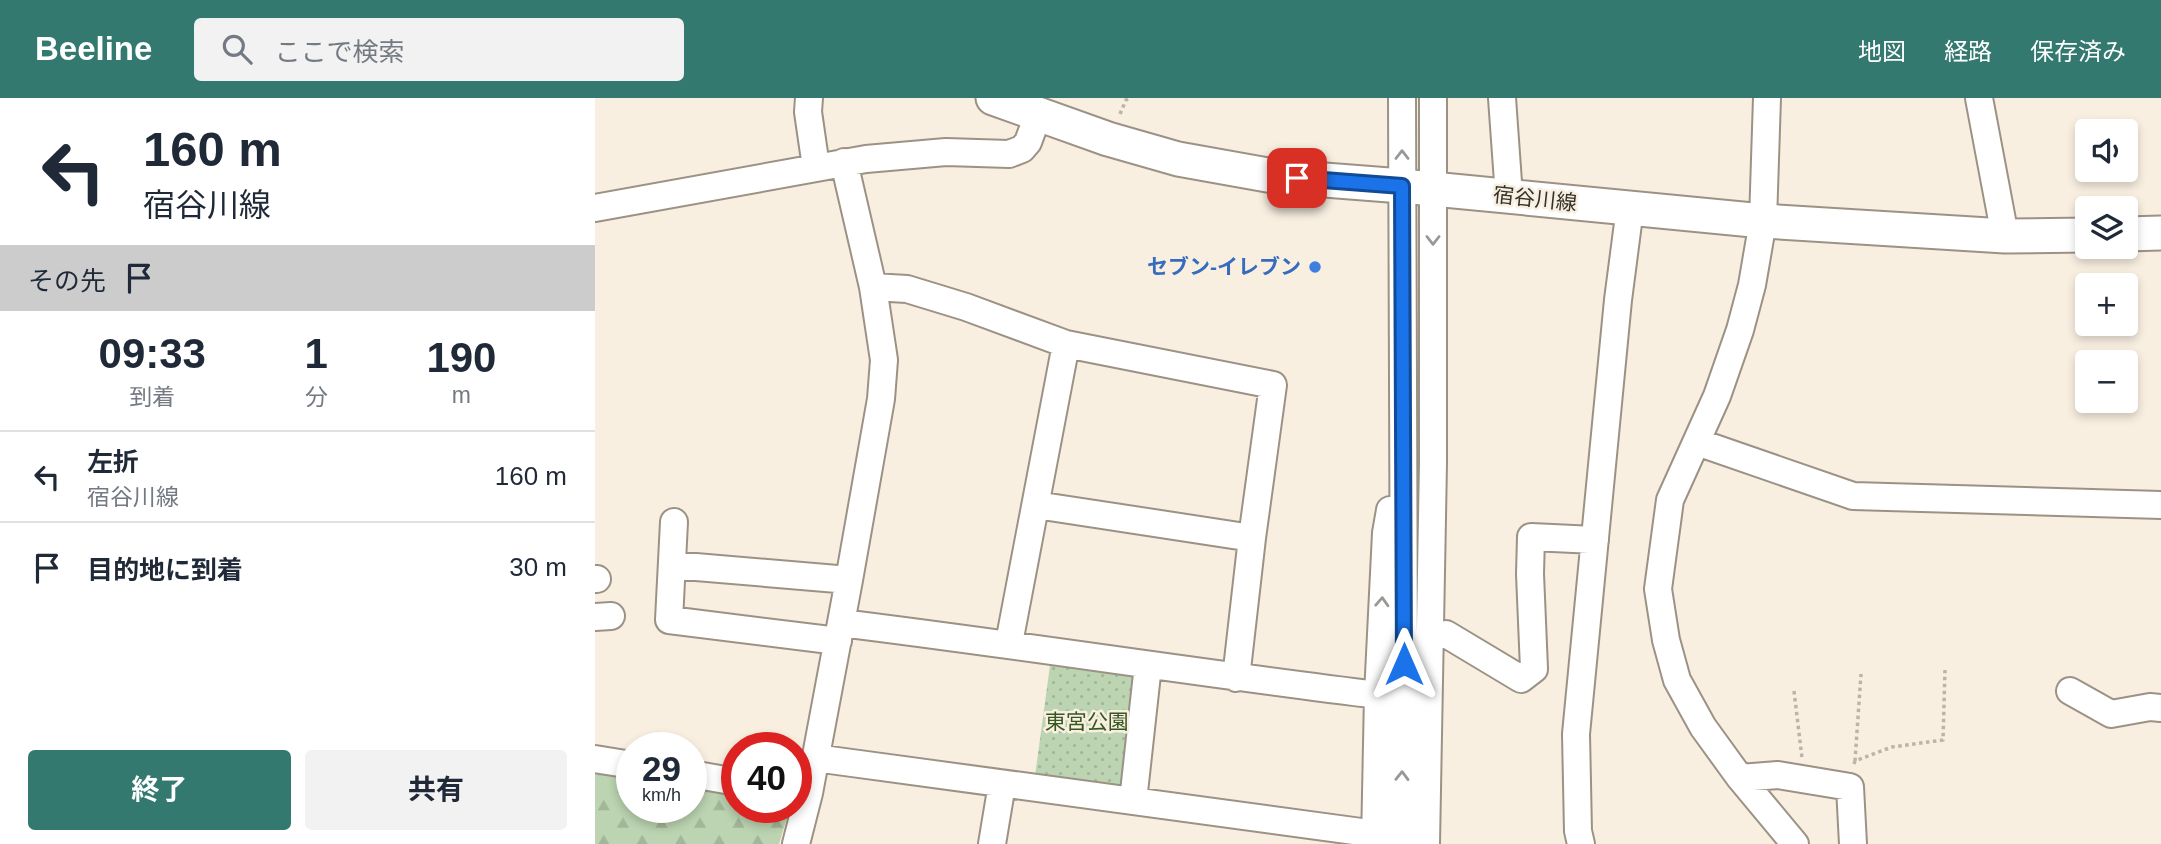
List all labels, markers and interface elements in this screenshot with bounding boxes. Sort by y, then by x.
search box [194,18,684,81]
text: Beeline [35,30,152,67]
icon: search [218,30,256,68]
text: ここで検索 [274,37,404,67]
text: 地図 [1858,38,1906,65]
text: 経路 [1944,38,1992,65]
text: 保存済み [2030,38,2126,65]
map controls [2075,119,2138,413]
button: sound [2075,119,2138,182]
text: 160 m [143,122,282,176]
icon: left [28,126,119,217]
pin [1267,148,1327,208]
one-way arrow [1394,149,1410,159]
icon: arrive [1278,159,1316,197]
street label: 宿谷川線 [1492,183,1578,214]
text: 宿谷川線 [143,187,271,223]
button: layers [2075,196,2138,259]
one-way arrow [1425,234,1440,245]
place label: セブン-イレブン [1147,255,1301,278]
icon: arrive [120,259,158,297]
marker: セブン-イレブン [1307,259,1323,275]
text: その先 [28,266,106,296]
button: + [2075,273,2138,336]
text: 09:33 [99,330,206,377]
text: 1 [304,330,328,377]
text: 190 [426,334,496,381]
button: − [2075,350,2138,413]
text: m [452,382,471,408]
text: 到着 [129,384,175,410]
text: 分 [305,384,328,410]
text: 左折 [87,447,139,477]
icon: left [28,458,66,496]
text: 160 m [495,461,567,491]
text: 宿谷川線 [87,484,179,510]
icon: arrive [28,549,66,587]
text: 30 m [509,552,567,582]
text: 目的地に到着 [87,555,243,585]
one-way arrow [1375,597,1390,608]
position arrow [1367,627,1441,701]
park label: 東宮公園 [1045,710,1129,733]
speed limit sign: 40 [721,732,812,823]
text: 29 [642,749,681,788]
button: 終了 [28,750,291,830]
button: 共有 [305,750,567,830]
one-way arrow [1394,770,1410,781]
text: km/h [642,785,681,805]

